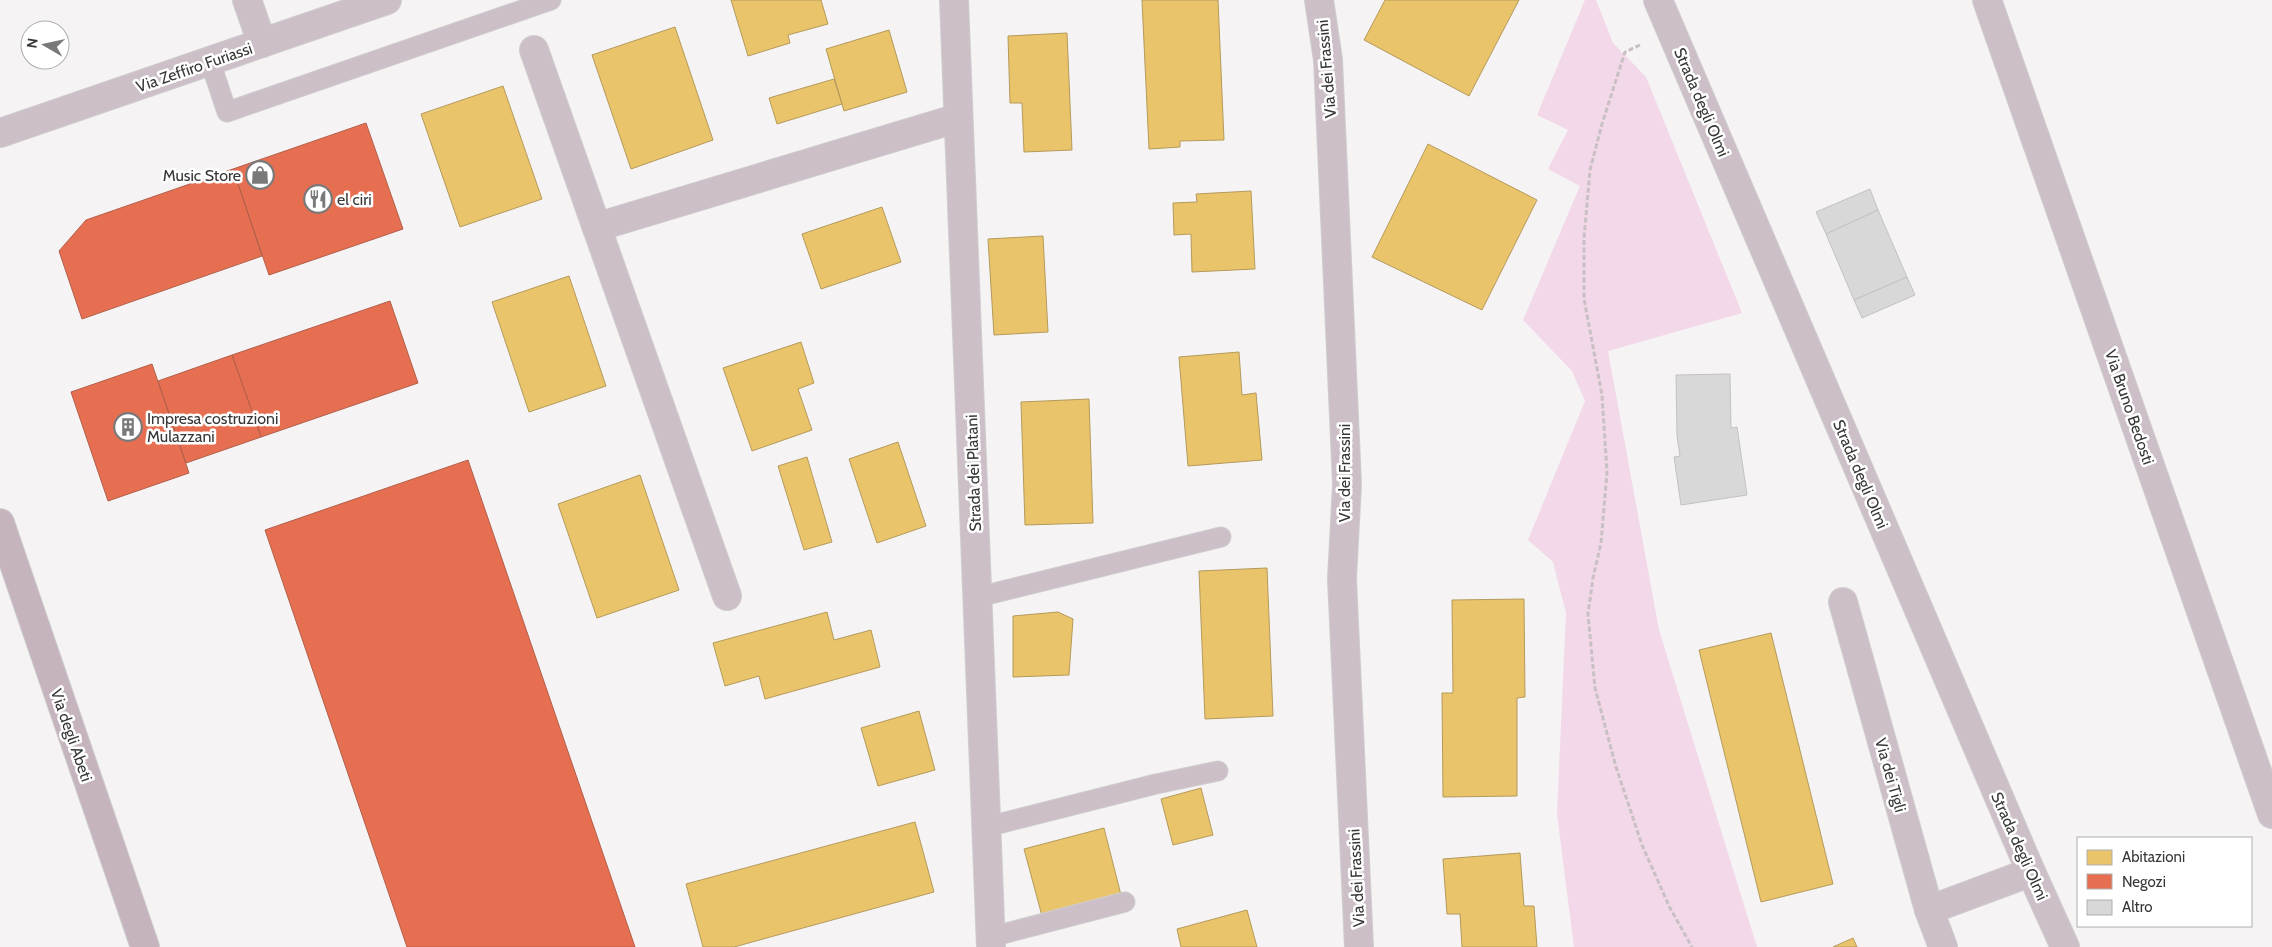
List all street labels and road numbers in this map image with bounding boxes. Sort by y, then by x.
street label: Via dei Frassini [1313,19,1340,119]
street label: Via Zeffiro Furiassi [133,39,255,96]
street label: Strada degli Olmi [1670,45,1733,160]
street label: Via Bruno Bedosti [2101,347,2158,467]
street label: Strada dei Platani [962,414,985,532]
street label: Strada degli Olmi [1829,417,1892,532]
street label: Via dei Frassini [1335,424,1354,522]
street label: Via degli Abeti [47,686,96,784]
street label: Via dei Tigli [1871,736,1910,814]
street label: Strada degli Olmi [1987,789,2052,903]
street label: Via dei Frassini [1344,828,1369,928]

